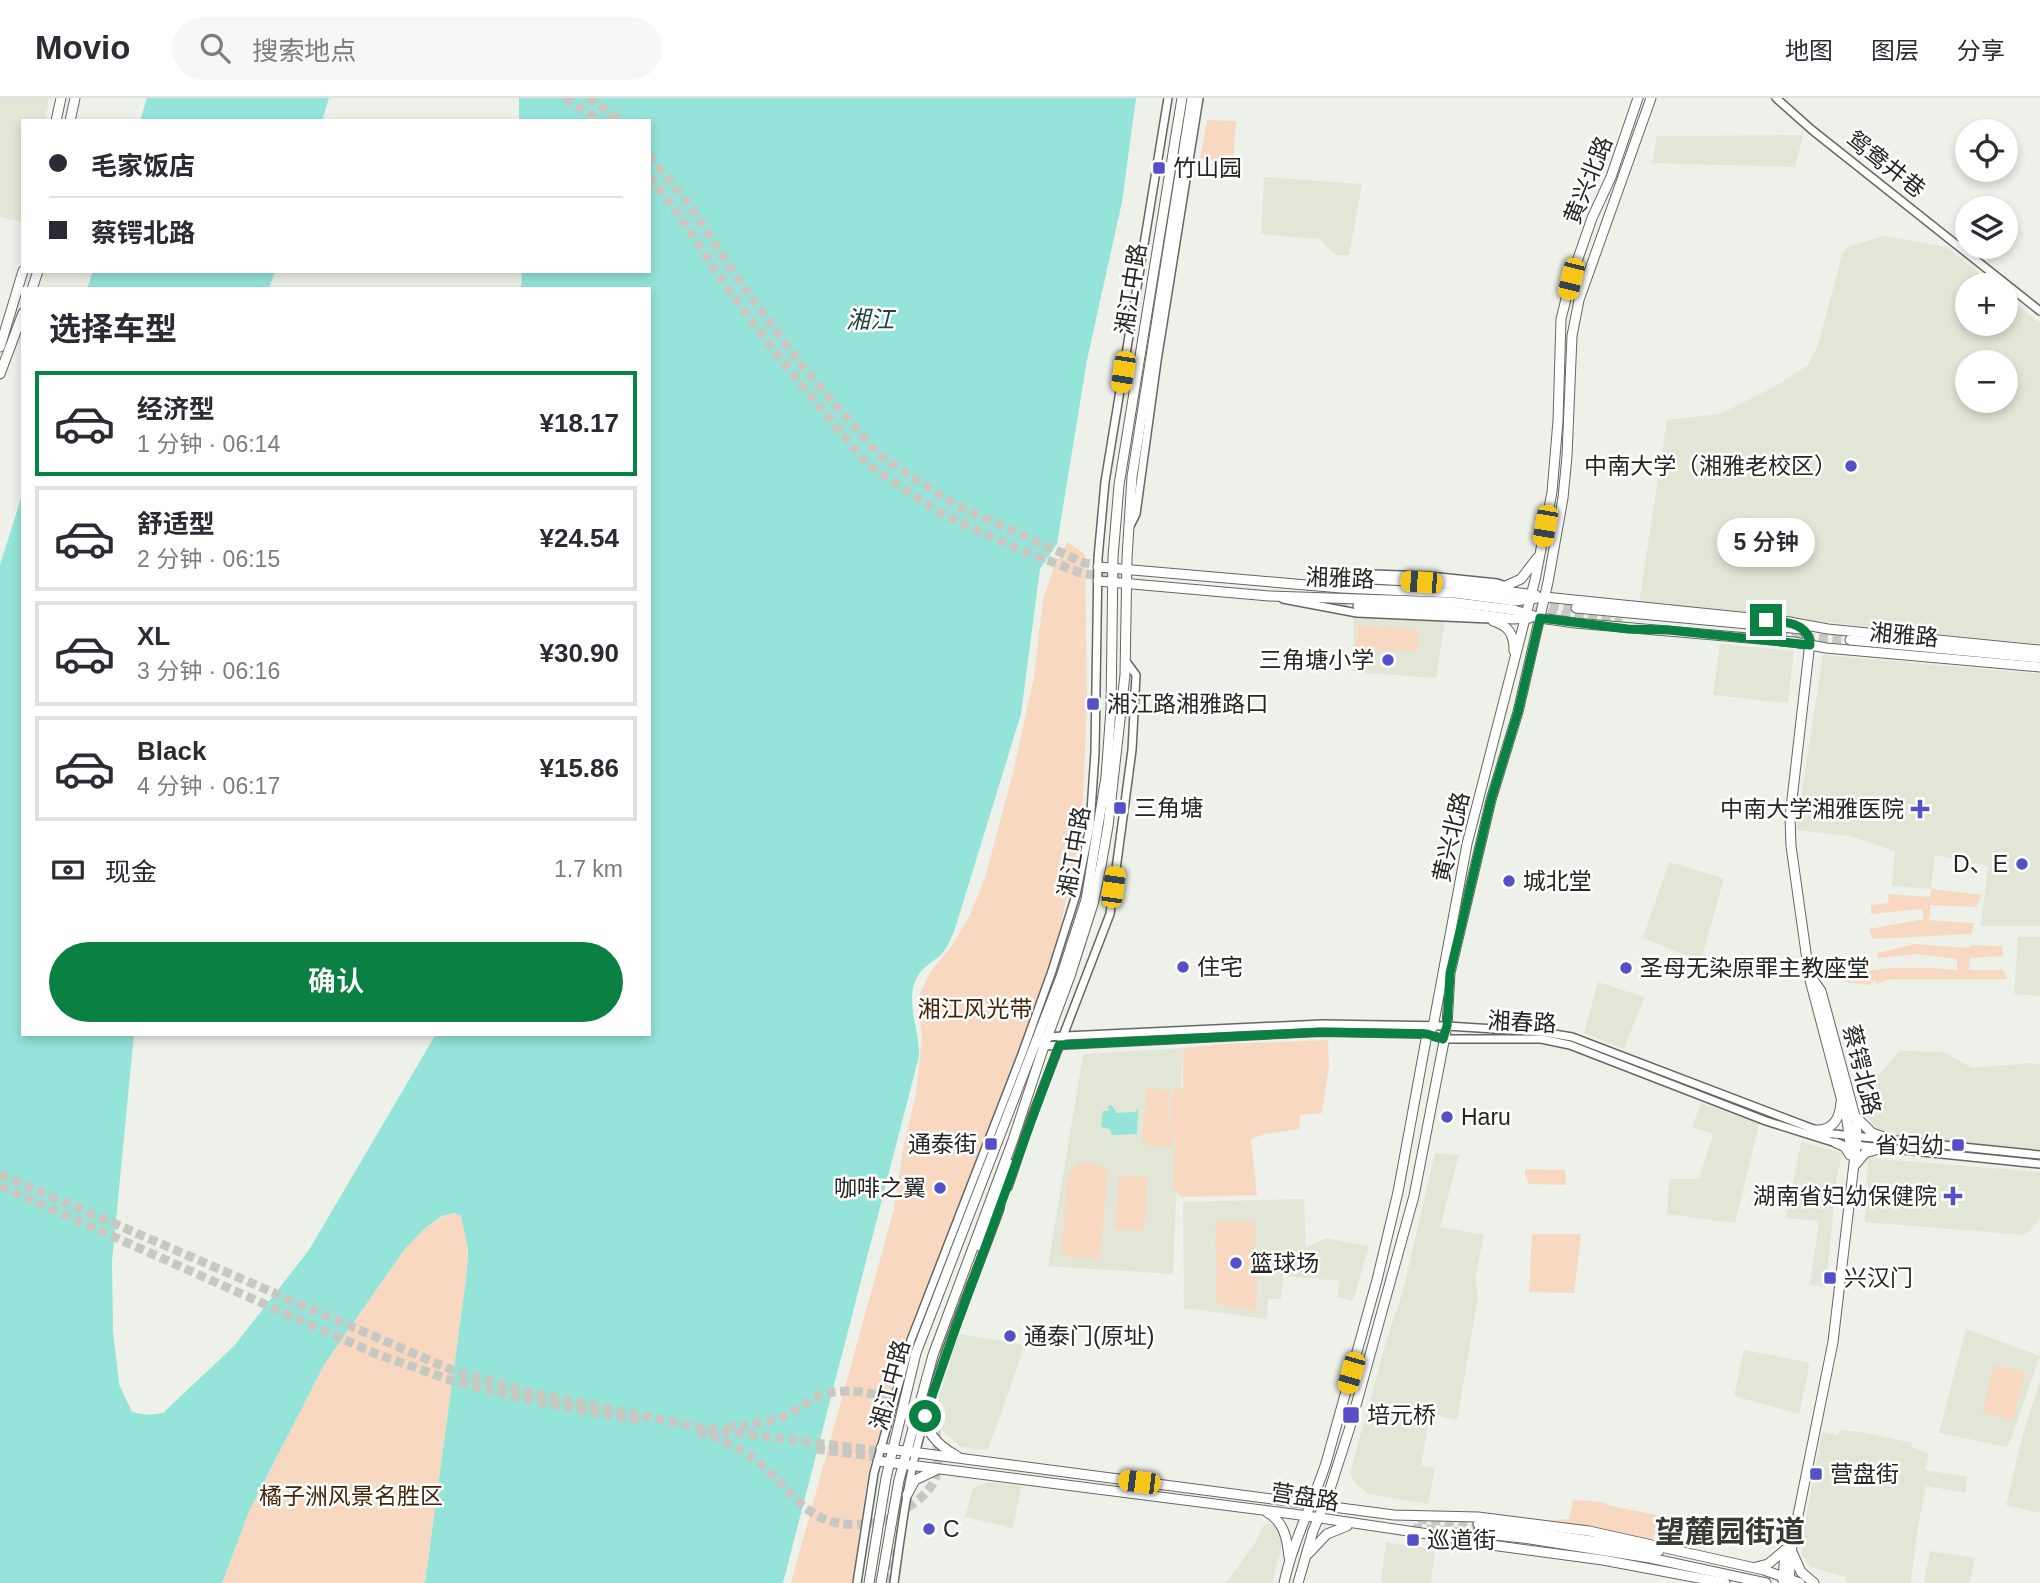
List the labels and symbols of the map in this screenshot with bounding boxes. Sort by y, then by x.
street label: 鸳鸯井巷 [1842,125,1930,203]
street label: 黄兴北路 [1559,132,1617,228]
place label: 竹山园 [1173,155,1242,181]
marker: 竹山园 [1151,160,1167,176]
street label: 湘江中路 [1111,242,1151,336]
car [1556,256,1587,302]
water label: 湘江 [846,306,897,333]
car [1110,350,1137,394]
place label: 中南大学（湘雅老校区） [1584,453,1837,479]
marker: 中南大学（湘雅老校区） [1843,458,1859,474]
car [1532,503,1559,549]
callout: 5 分钟 [1717,518,1815,568]
street label: 湘雅路 [1305,564,1375,592]
car [1400,570,1443,594]
route end [1750,604,1782,636]
street label: 湘雅路 [1868,619,1940,651]
place label: 三角塘小学 [1259,647,1374,673]
marker: 三角塘小学 [1380,652,1396,668]
place label: 湘江路湘雅路口 [1107,691,1268,717]
marker: 湘江路湘雅路口 [1085,696,1101,712]
street label: 黄兴北路 [1428,789,1474,885]
place label: 三角塘 [1134,795,1203,821]
place label: 中南大学湘雅医院 [1720,796,1904,822]
marker: 中南大学湘雅医院 [1910,799,1930,819]
marker: 三角塘 [1112,800,1128,816]
street label: 湘江中路 [1053,804,1095,900]
place label: D、E [1953,851,2008,877]
marker: D、E [2014,856,2030,872]
car [1100,865,1127,909]
place label: 城北堂 [1523,868,1592,894]
marker: 城北堂 [1501,873,1517,889]
place label: 住宅 [1197,954,1243,980]
place label: 圣母无染原罪主教座堂 [1640,955,1870,981]
marker: 住宅 [1175,959,1191,975]
marker: 圣母无染原罪主教座堂 [1618,960,1634,976]
park label: 湘江风光带 [918,996,1033,1022]
street label: 湘春路 [1487,1007,1557,1037]
street label: 蔡锷北路 [1838,1022,1886,1118]
place label: Haru [1461,1104,1511,1130]
marker: Haru [1439,1109,1455,1125]
place label: 通泰街 [908,1131,977,1157]
place label: 省妇幼 [1875,1132,1944,1158]
marker: 通泰街 [983,1136,999,1152]
marker: 省妇幼 [1950,1137,1966,1153]
place label: 咖啡之翼 [834,1175,926,1201]
marker: 咖啡之翼 [932,1180,948,1196]
place label: 湖南省妇幼保健院 [1753,1183,1937,1209]
marker: 湖南省妇幼保健院 [1943,1186,1963,1206]
place label: 篮球场 [1250,1250,1319,1276]
marker: 篮球场 [1228,1255,1244,1271]
place label: 兴汉门 [1844,1265,1913,1291]
marker: 兴汉门 [1822,1270,1838,1286]
place label: 通泰门(原址) [1024,1323,1154,1349]
marker: 通泰门(原址) [1002,1328,1018,1344]
street label: 湘江中路 [866,1337,914,1433]
car [1336,1350,1367,1396]
route start [909,1400,941,1432]
place label: 培元桥 [1367,1402,1436,1428]
marker: 培元桥 [1341,1405,1361,1425]
place label: 营盘街 [1830,1461,1899,1487]
marker: 营盘街 [1808,1466,1824,1482]
car [1117,1469,1162,1495]
street label: 营盘路 [1269,1479,1341,1515]
park label: 橘子洲风景名胜区 [259,1483,443,1509]
district label: 望麓园街道 [1655,1515,1805,1548]
place label: C [943,1516,960,1542]
marker: C [921,1521,937,1537]
place label: 巡道街 [1427,1527,1496,1553]
marker: 巡道街 [1405,1532,1421,1548]

